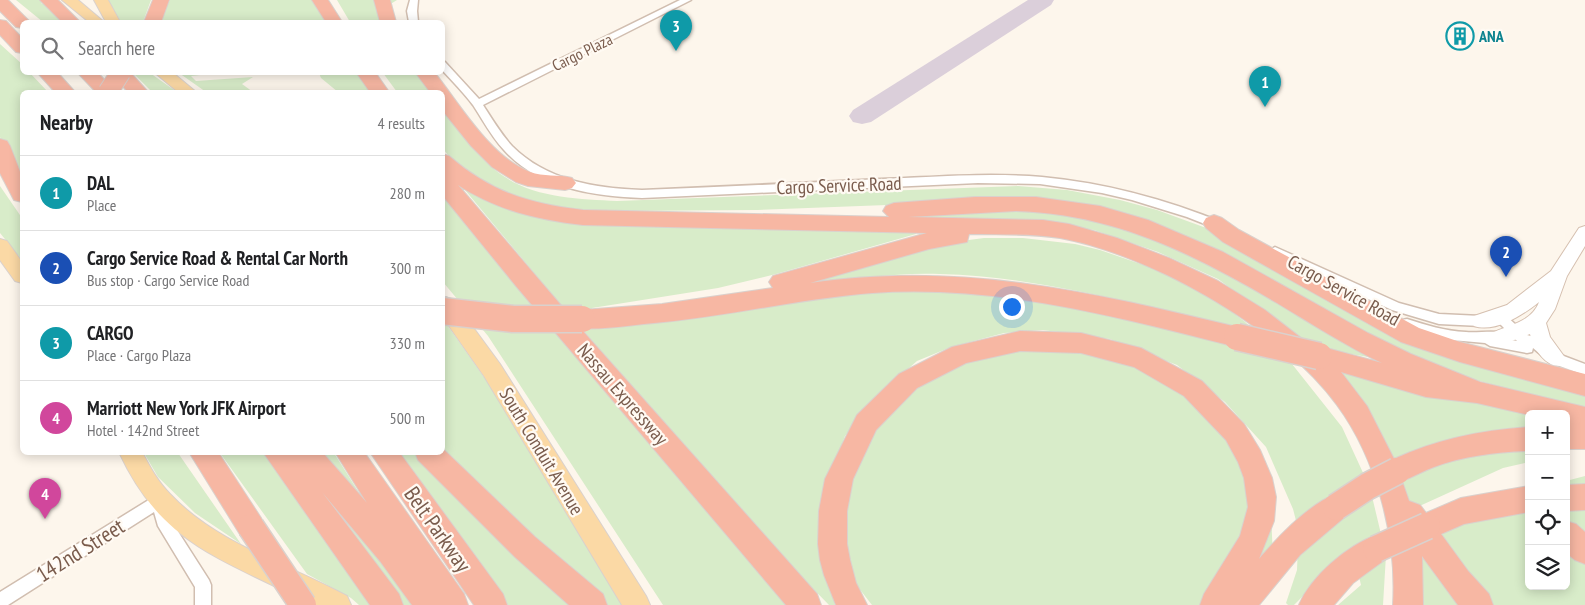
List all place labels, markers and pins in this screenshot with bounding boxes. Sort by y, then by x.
pin: 3 [660,10,692,51]
building icon: ANA [1445,21,1475,51]
place label: ANA [1478,26,1505,46]
pin: 1 [1249,66,1281,107]
pin: 2 [1490,236,1522,277]
pin: 4 [29,478,61,519]

